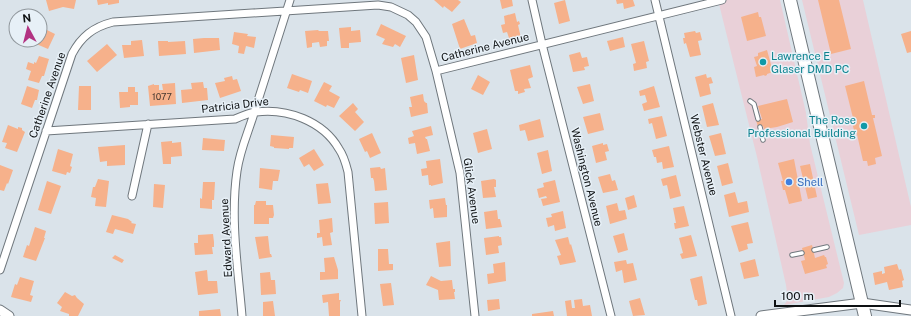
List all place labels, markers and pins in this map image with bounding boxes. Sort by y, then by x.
place label: Lawrence E Glaser DMD PC [771,50,849,75]
marker: Lawrence E Glaser DMD PC [758,57,768,67]
place label: The Rose Professional Building [748,114,856,139]
marker: The Rose Professional Building [859,121,869,131]
place label: Shell [797,176,823,188]
marker: Shell [784,177,794,187]

